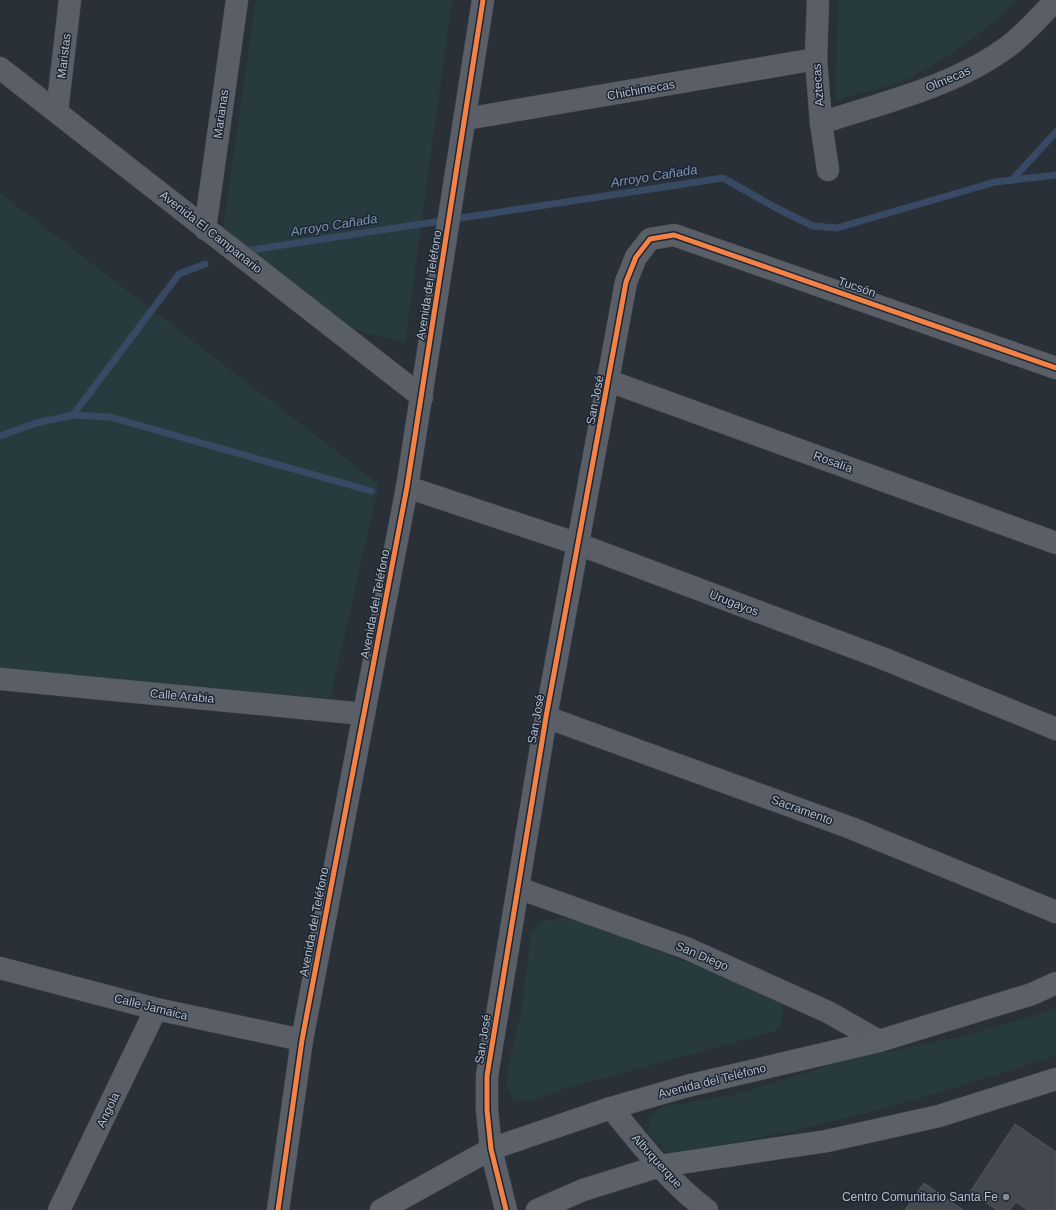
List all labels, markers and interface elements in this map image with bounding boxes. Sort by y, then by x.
street label: Maristas [54,33,74,79]
street label: Aztecas [810,63,826,107]
street label: Olmecas [923,63,973,95]
street label: Chichimecas [606,77,676,103]
street label: Marianas [211,89,231,139]
water label: Arroyo Cañada [609,162,698,190]
street label: Avenida El Campanario [157,188,265,276]
water label: Arroyo Cañada [289,211,378,239]
street label: Avenida del Teléfono [413,229,445,341]
street label: Tucsón [836,274,878,300]
street label: San José [583,374,607,426]
street label: Rosalía [811,448,855,476]
street label: Avenida del Teléfono [358,548,393,660]
street label: Urugayos [708,587,760,619]
street label: Calle Arabia [149,686,215,706]
street label: San José [525,693,547,745]
street label: Sacramento [769,792,835,828]
street label: Avenida del Teléfono [297,866,332,978]
street label: San Diego [673,939,731,974]
street label: Calle Jamaica [113,991,190,1023]
street label: San José [472,1013,494,1065]
street label: Avenida del Teléfono [656,1061,768,1101]
street label: Angola [94,1090,123,1130]
street label: Albuquerque [629,1131,685,1191]
place label: Centro Comunitario Santa Fe [842,1190,998,1204]
marker: Centro Comunitario Santa Fe [1001,1192,1011,1202]

